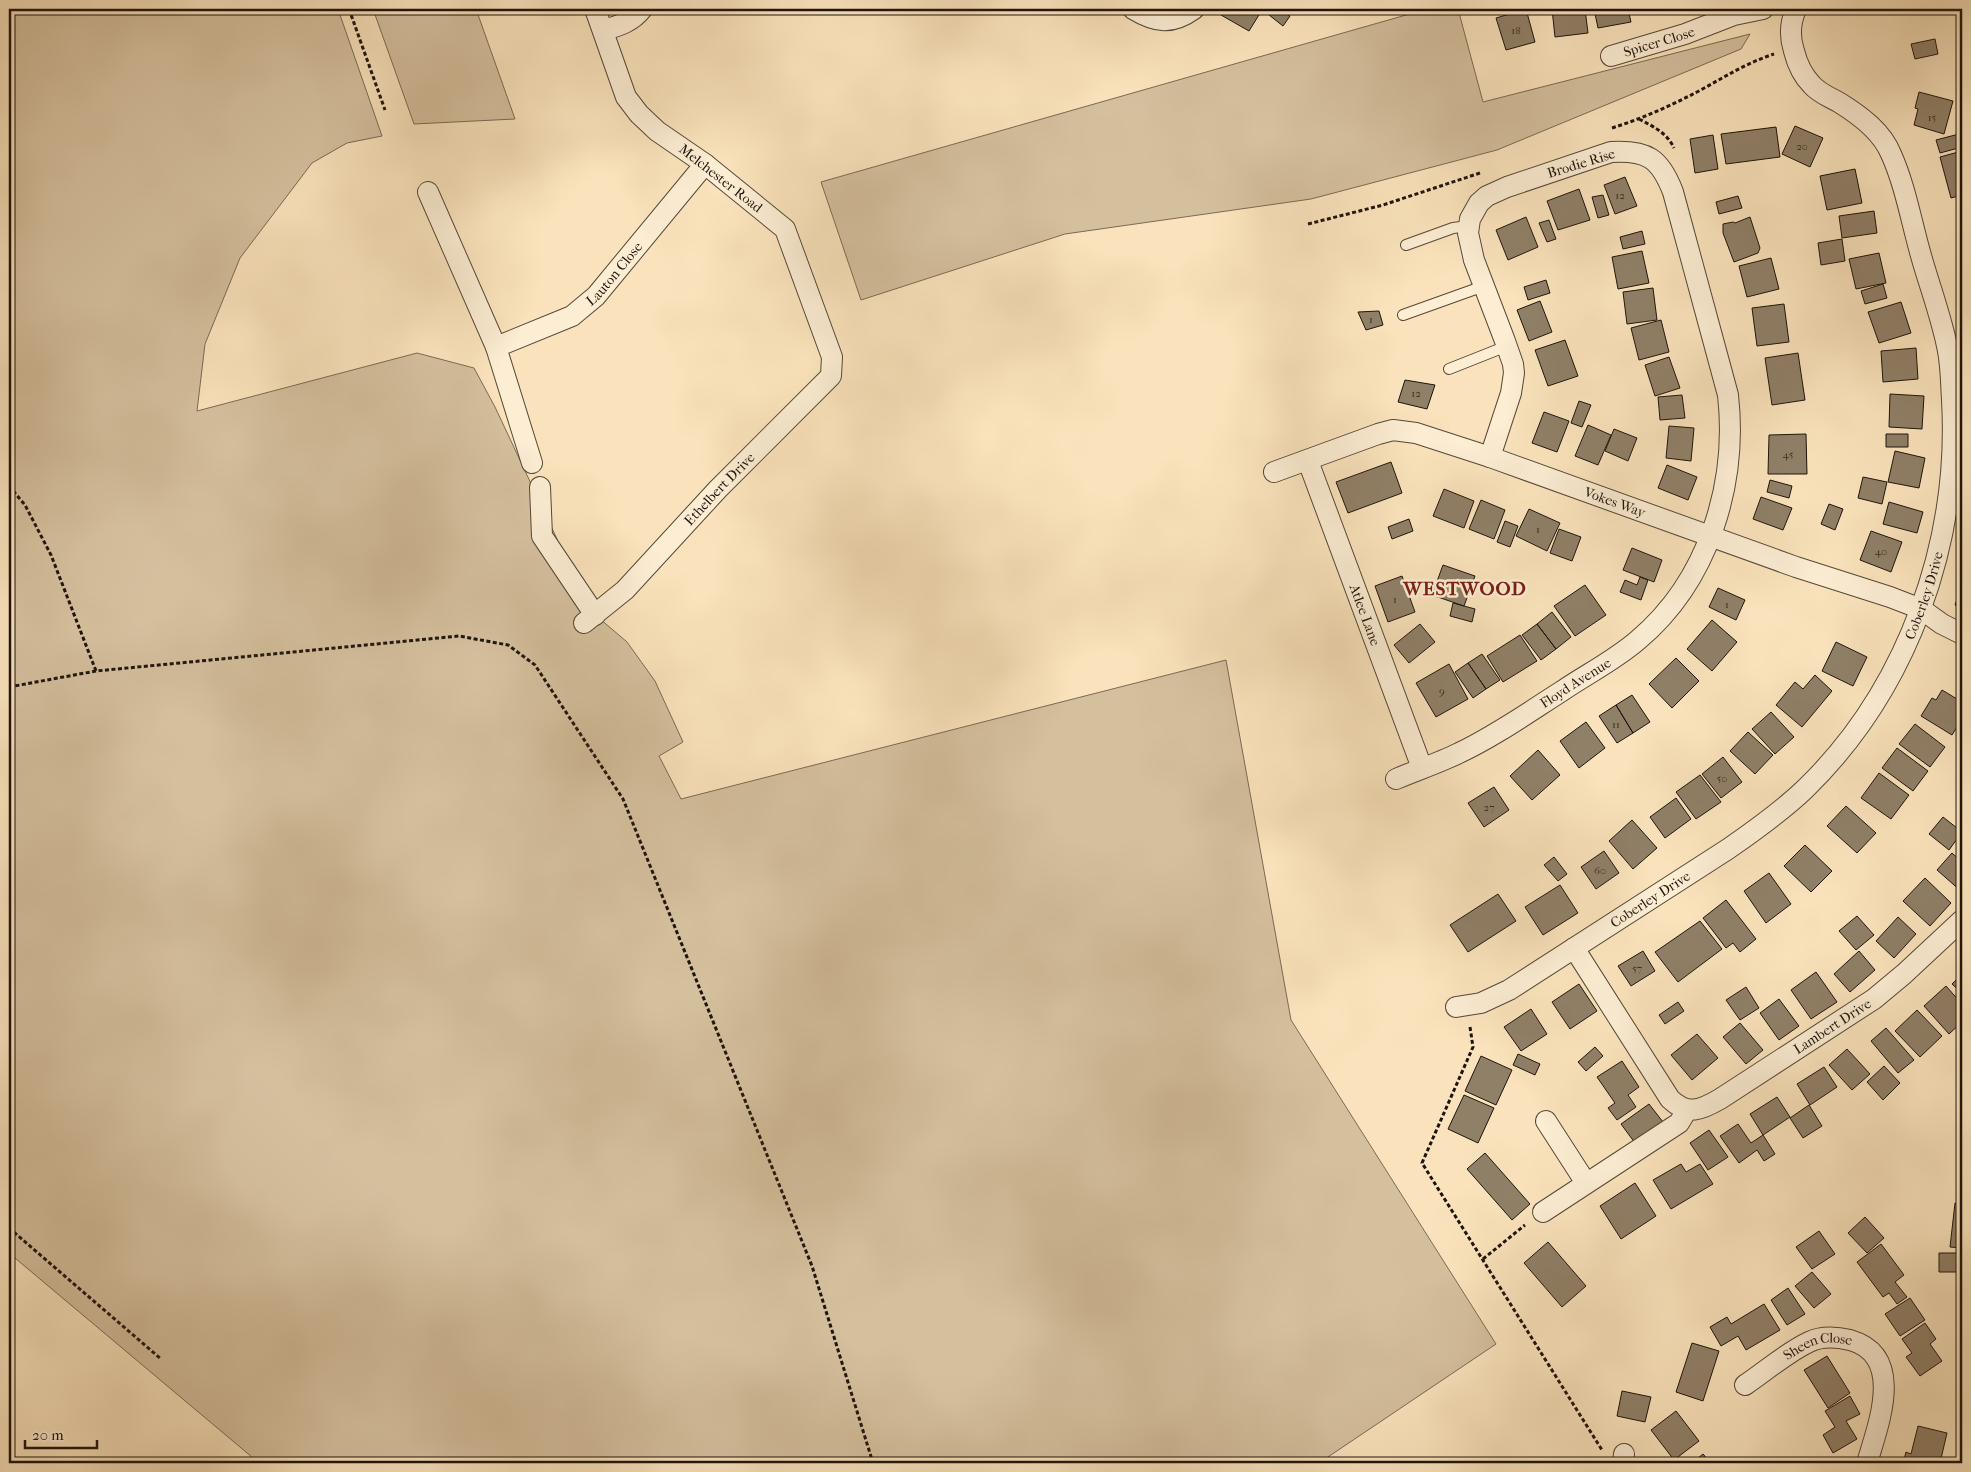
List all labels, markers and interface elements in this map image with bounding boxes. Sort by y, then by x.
street label: Spicer Close [1621,23,1697,61]
house number: 18 [1511,24,1521,37]
house number: 15 [1928,111,1937,124]
street label: Melchester Road [676,140,766,217]
house number: 20 [1796,140,1808,153]
street label: Brodie Rise [1545,145,1617,182]
house number: 12 [1615,189,1625,202]
street label: Lauton Close [583,239,646,310]
house number: 1 [1369,313,1373,326]
house number: 12 [1411,387,1421,400]
house number: 45 [1783,448,1794,461]
street label: Ethelbert Drive [681,449,759,529]
street label: Vokes Way [1581,483,1648,521]
house number: 1 [1536,523,1540,536]
house number: 40 [1875,545,1887,558]
street label: Coberley Drive [1901,550,1947,642]
district label: WESTWOOD [1402,578,1527,600]
street label: Atlee Lane [1345,581,1384,648]
house number: 1 [1393,593,1397,606]
house number: 1 [1725,598,1729,611]
street label: Floyd Avenue [1537,654,1614,712]
house number: 9 [1439,685,1445,698]
house number: 11 [1612,718,1620,731]
house number: 50 [1717,772,1727,785]
house number: 27 [1484,801,1494,814]
house number: 60 [1594,864,1606,877]
street label: Coberley Drive [1607,868,1694,932]
house number: 57 [1632,962,1642,975]
street label: Lambert Drive [1790,995,1875,1058]
street label: Sheen Close [1780,1329,1854,1364]
scale bar [25,1417,98,1449]
text: 20 m [32,1426,64,1444]

